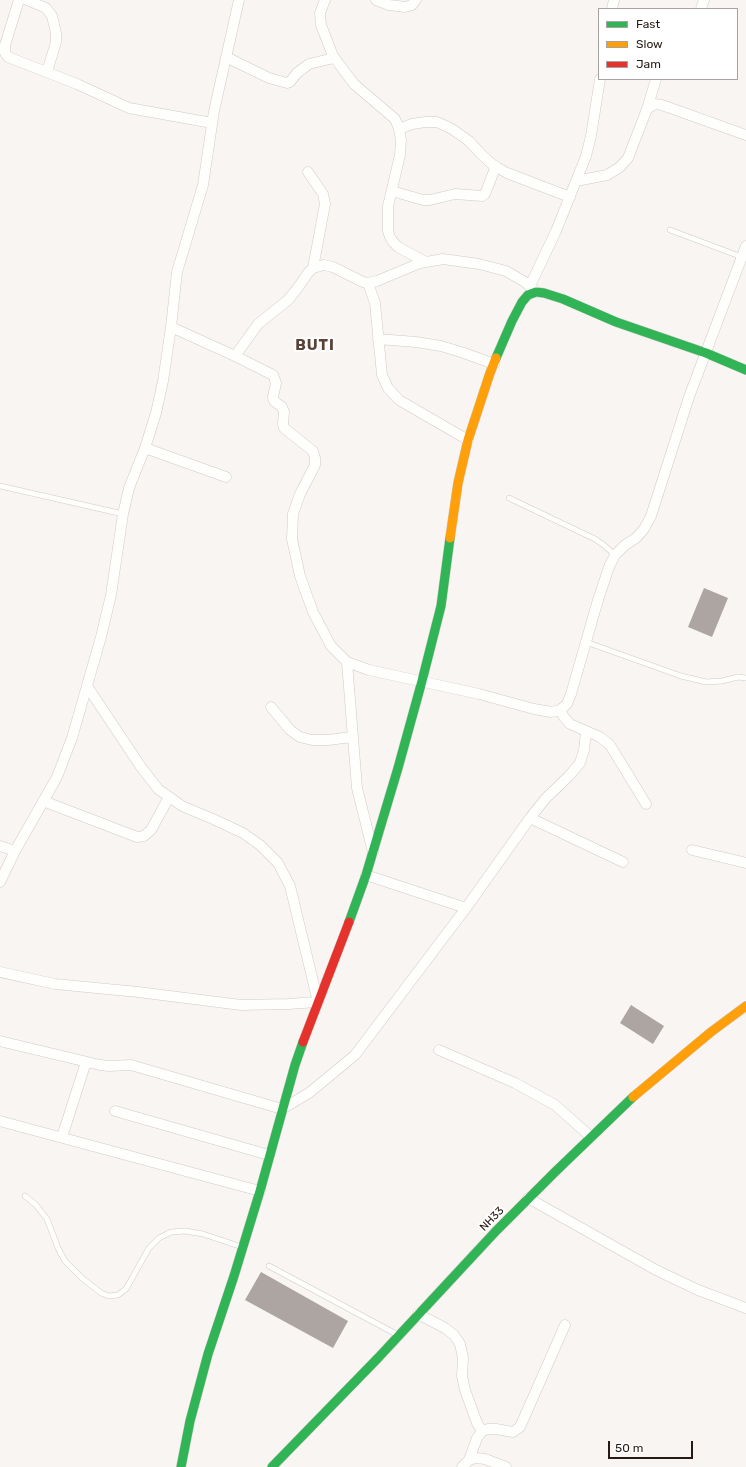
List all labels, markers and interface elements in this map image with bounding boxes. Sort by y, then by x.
legend [598,8,738,80]
text: Fast [636,17,660,31]
text: Slow [636,37,663,51]
text: Jam [636,57,661,71]
district label: BUTI [295,337,335,355]
street label: NH33 [477,1204,507,1234]
scale bar [610,1433,695,1459]
text: 50 m [615,1441,643,1455]

